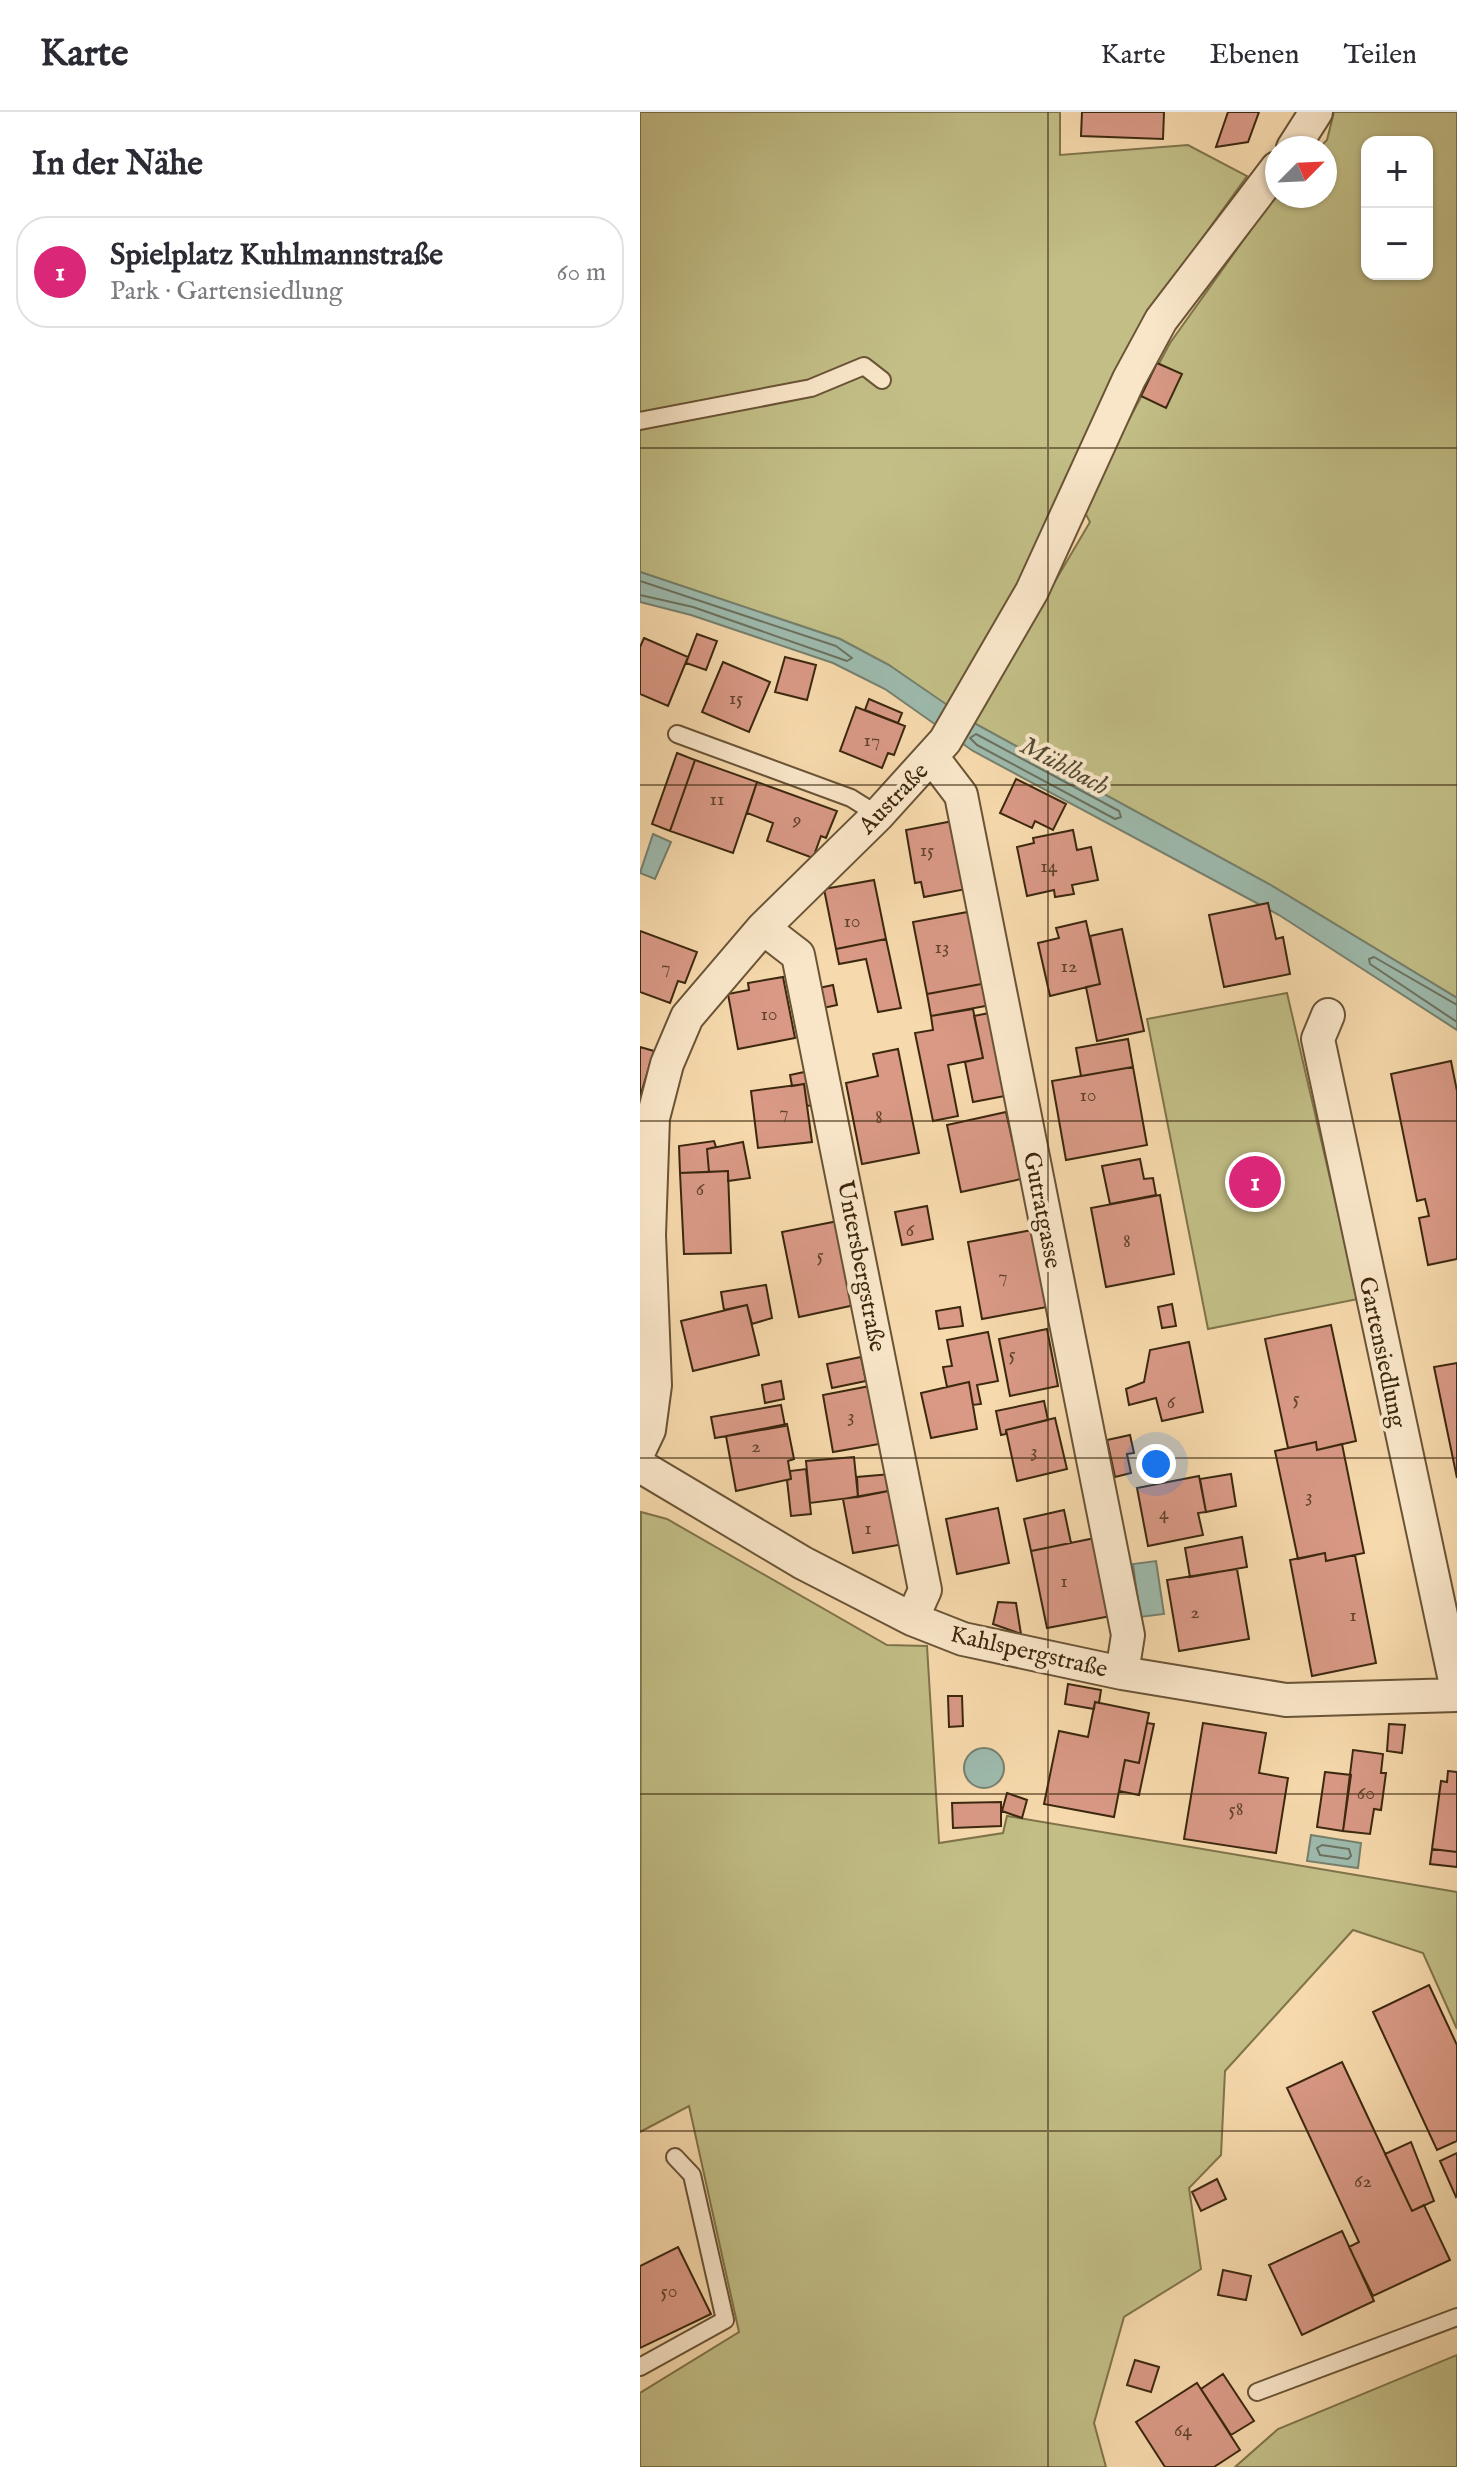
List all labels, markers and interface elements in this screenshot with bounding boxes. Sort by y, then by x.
text: Karte [40,31,128,79]
text: Karte [1100,38,1165,73]
text: Ebenen [1209,38,1299,73]
text: Teilen [1343,38,1417,73]
north arrow [1265,136,1337,208]
map controls [1361,136,1433,280]
button: + [1361,136,1433,208]
text: In der Nähe [32,143,203,186]
button: − [1361,208,1433,280]
text: Spielplatz Kuhlmannstraße [110,237,443,275]
text: 1 [55,256,65,289]
text: 60 m [557,256,606,289]
text: Park · Gartensiedlung [110,275,343,308]
house number: 15 [729,686,743,711]
house number: 17 [864,728,880,753]
water label: Mühlbach [1014,729,1114,803]
street label: Austraße [852,757,936,842]
house number: 11 [710,787,724,812]
house number: 9 [792,807,801,832]
house number: 15 [920,838,934,863]
house number: 14 [1040,854,1058,879]
house number: 10 [843,909,861,934]
house number: 13 [935,935,949,960]
house number: 12 [1061,954,1077,979]
house number: 7 [661,955,671,980]
house number: 10 [760,1002,778,1027]
house number: 10 [1079,1083,1097,1108]
house number: 7 [779,1100,789,1125]
house number: 8 [875,1105,883,1130]
street label: Gutratgasse [1015,1149,1068,1271]
pin: 1 [1229,1152,1281,1212]
house number: 6 [696,1177,705,1202]
street label: Untersbergstraße [829,1178,892,1355]
house number: 6 [906,1218,915,1243]
house number: 8 [1123,1229,1131,1254]
house number: 5 [816,1243,824,1268]
house number: 7 [998,1264,1008,1289]
street label: Gartensiedlung [1350,1274,1413,1432]
house number: 5 [1008,1342,1016,1367]
house number: 5 [1292,1386,1300,1411]
house number: 6 [1167,1390,1176,1415]
house number: 3 [847,1404,855,1429]
house number: 2 [751,1434,761,1459]
house number: 3 [1030,1439,1038,1464]
your location [1136,1444,1176,1484]
house number: 3 [1305,1484,1313,1509]
house number: 4 [1159,1501,1169,1526]
house number: 1 [864,1516,872,1541]
house number: 1 [1060,1569,1068,1594]
house number: 2 [1190,1600,1200,1625]
house number: 1 [1349,1603,1357,1628]
street label: Kahlspergstraße [947,1619,1110,1686]
house number: 60 [1357,1781,1375,1806]
house number: 58 [1228,1797,1244,1822]
house number: 62 [1354,2169,1372,2194]
house number: 50 [661,2279,678,2304]
house number: 64 [1174,2418,1192,2443]

